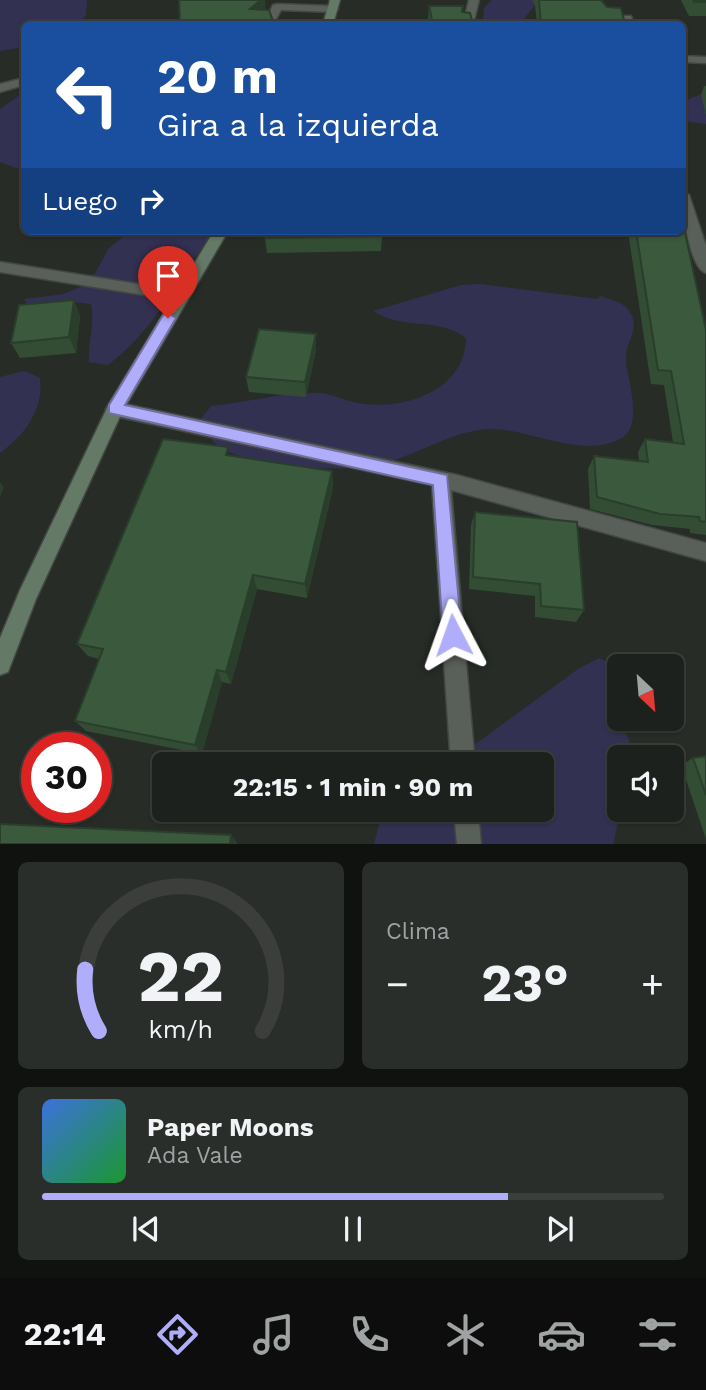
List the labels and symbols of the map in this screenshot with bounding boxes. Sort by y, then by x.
pin [138,246,198,318]
position arrow [416,598,490,672]
north arrow [607,654,684,732]
speed limit sign: 30 [21,732,112,823]

